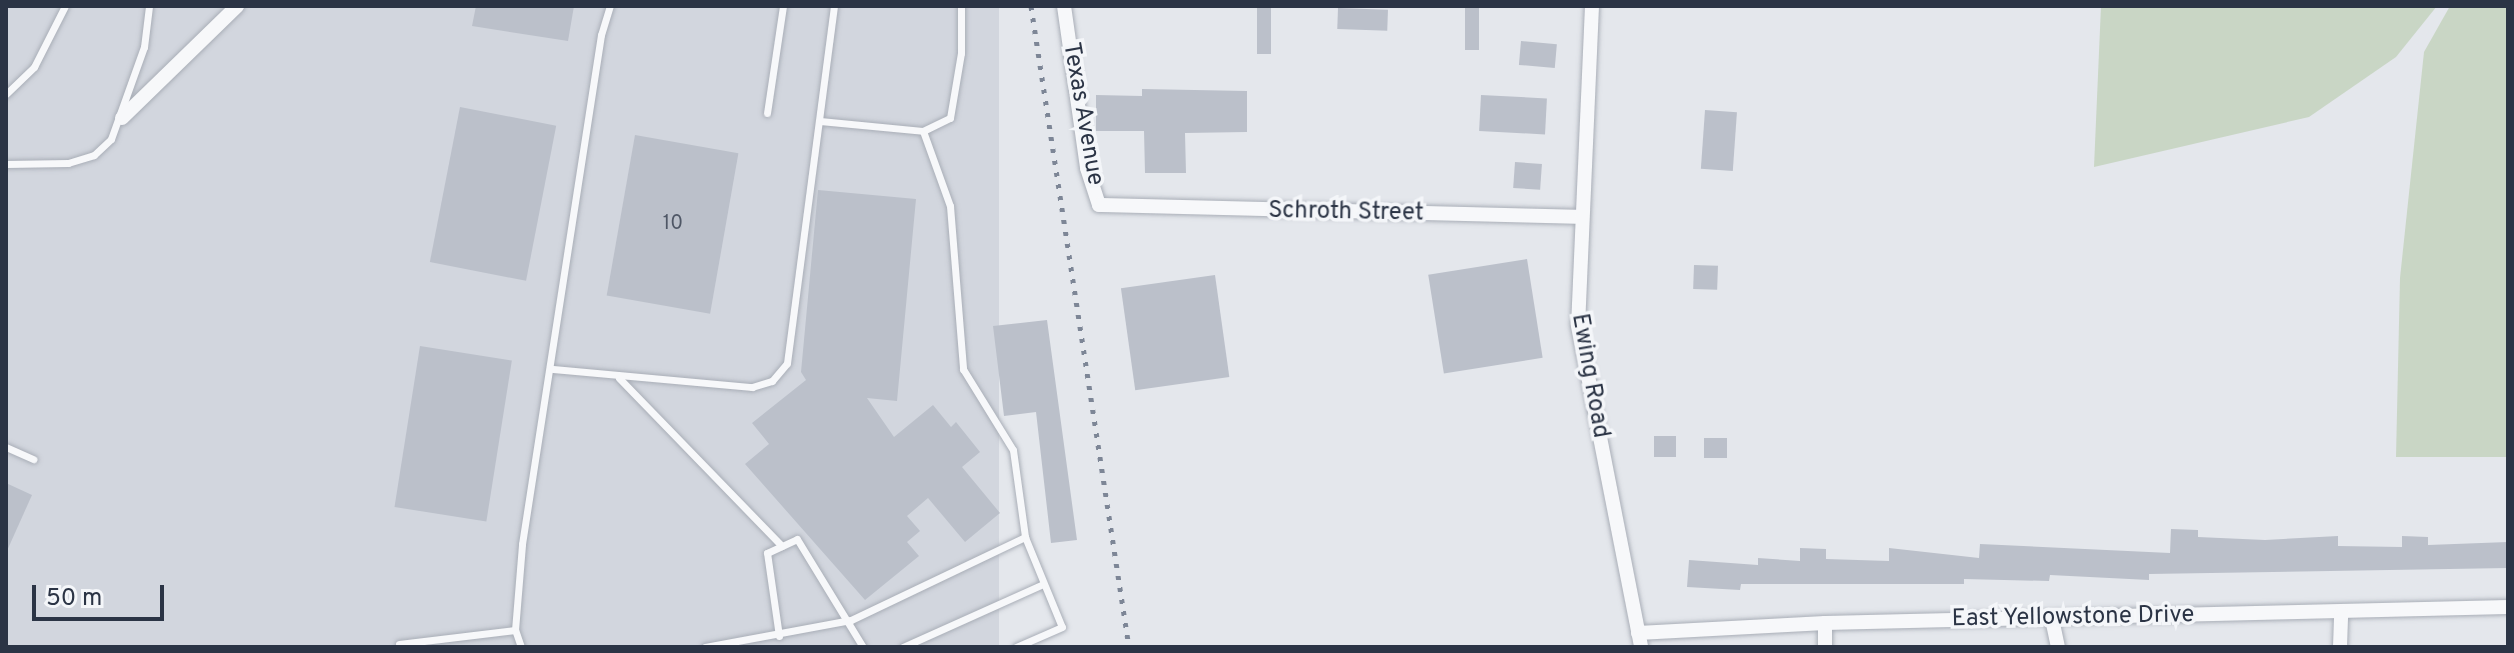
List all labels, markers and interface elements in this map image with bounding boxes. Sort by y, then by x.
street label: Texas Avenue [1055,40,1109,188]
street label: Schroth Street [1268,197,1424,229]
house number: 10 [663,212,683,236]
street label: Ewing Road [1564,311,1614,441]
scale bar [36,569,168,619]
text: 50 m [46,584,102,614]
street label: East Yellowstone Drive [1951,601,2195,635]

